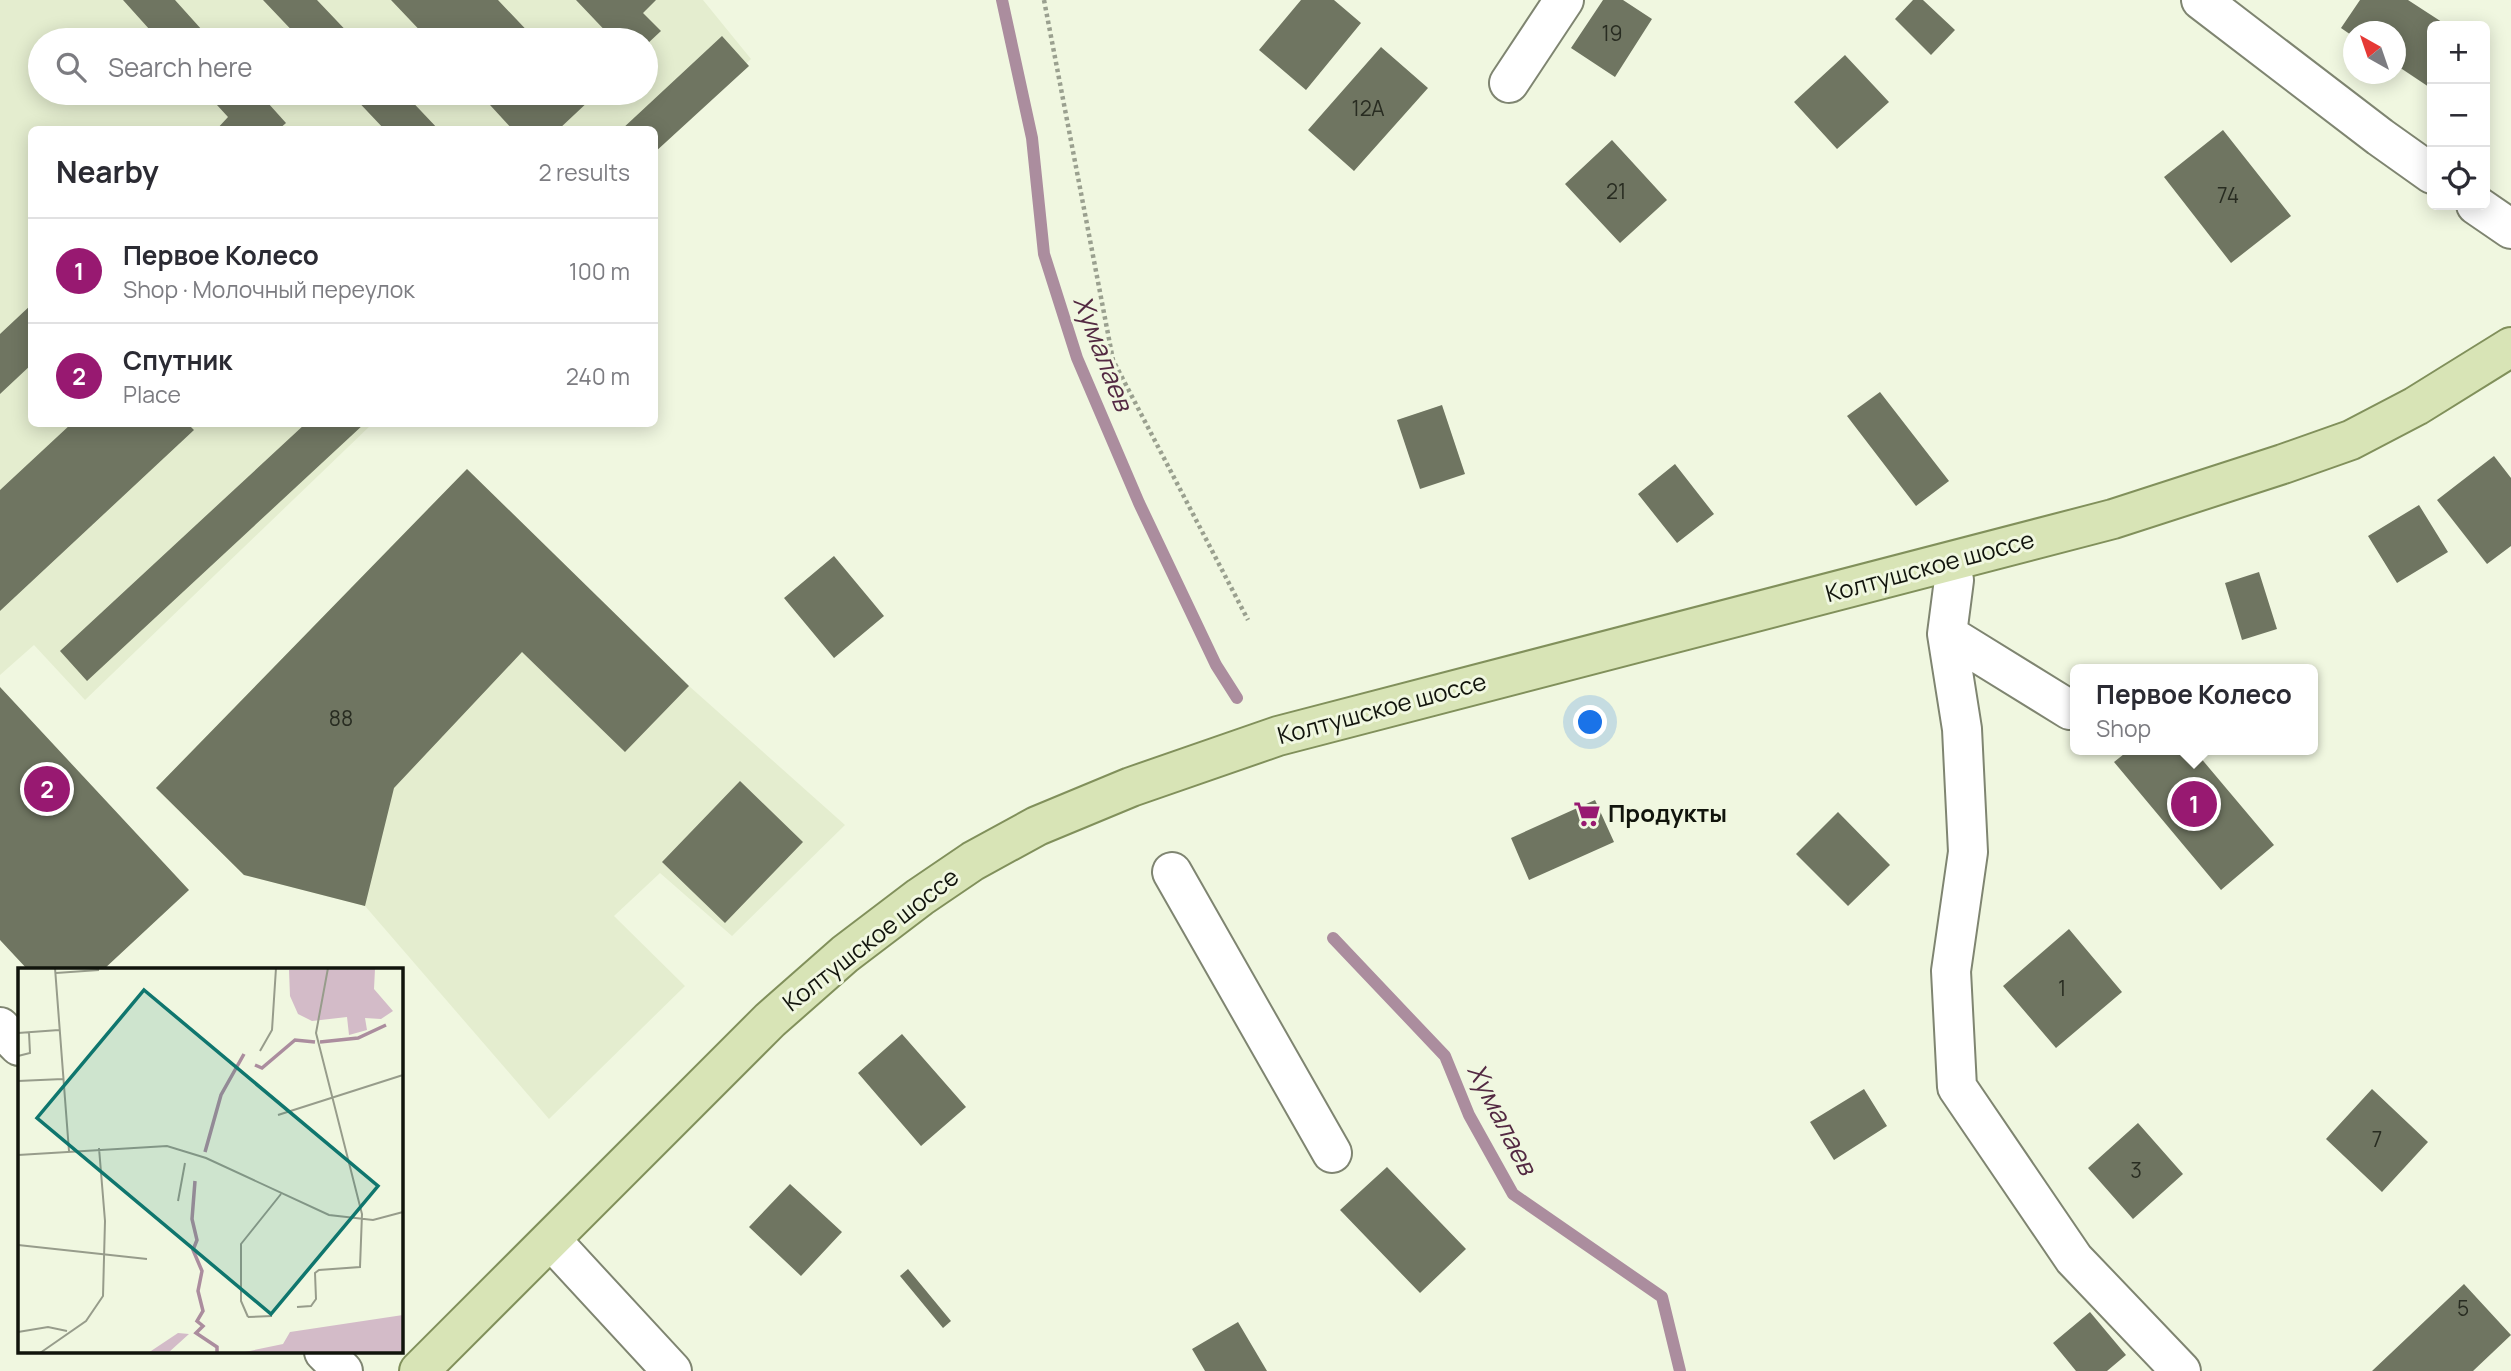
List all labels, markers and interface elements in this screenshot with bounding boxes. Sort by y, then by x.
house number: 19 [1601,19,1623,47]
north arrow [2343,21,2406,84]
map controls [2427,21,2490,210]
button: + [2427,21,2490,84]
search box [28,28,658,105]
icon: search [52,48,90,86]
text: Search here [108,49,253,85]
button: − [2427,84,2490,147]
house number: 12А [1351,94,1385,122]
button: locate [2427,147,2490,210]
text: Nearby [56,151,159,192]
text: 2 results [538,156,630,188]
house number: 21 [1606,177,1626,205]
house number: 74 [2217,181,2239,209]
text: Первое Колесо [123,237,319,273]
text: 1 [74,255,84,287]
text: 100 m [569,255,630,287]
text: Shop · Молочный переулок [123,273,415,305]
water label: Хумалаев [1066,290,1143,417]
text: Спутник [123,342,232,378]
text: 2 [72,360,86,392]
text: 240 m [566,360,630,392]
text: Place [123,378,181,410]
street label: Колтушское шоссе [1822,522,2038,609]
street label: Колтушское шоссе [1274,664,1490,751]
popup [2070,664,2318,755]
text: Первое Колесо [2096,676,2292,712]
house number: 88 [329,704,353,732]
your location [1573,705,1607,739]
text: Shop [2096,712,2151,744]
pin: 2 [24,763,70,815]
pin: 1 [2171,778,2217,830]
place label: Продукты [1608,796,1727,829]
supermarket icon: Продукты [1572,799,1602,829]
street label: Колтушское шоссе [775,860,965,1018]
inset map [18,968,402,1354]
house number: 1 [2058,974,2066,1002]
water label: Хумалаев [1460,1057,1547,1182]
house number: 7 [2372,1125,2382,1153]
house number: 3 [2130,1156,2142,1184]
house number: 5 [2457,1294,2469,1322]

